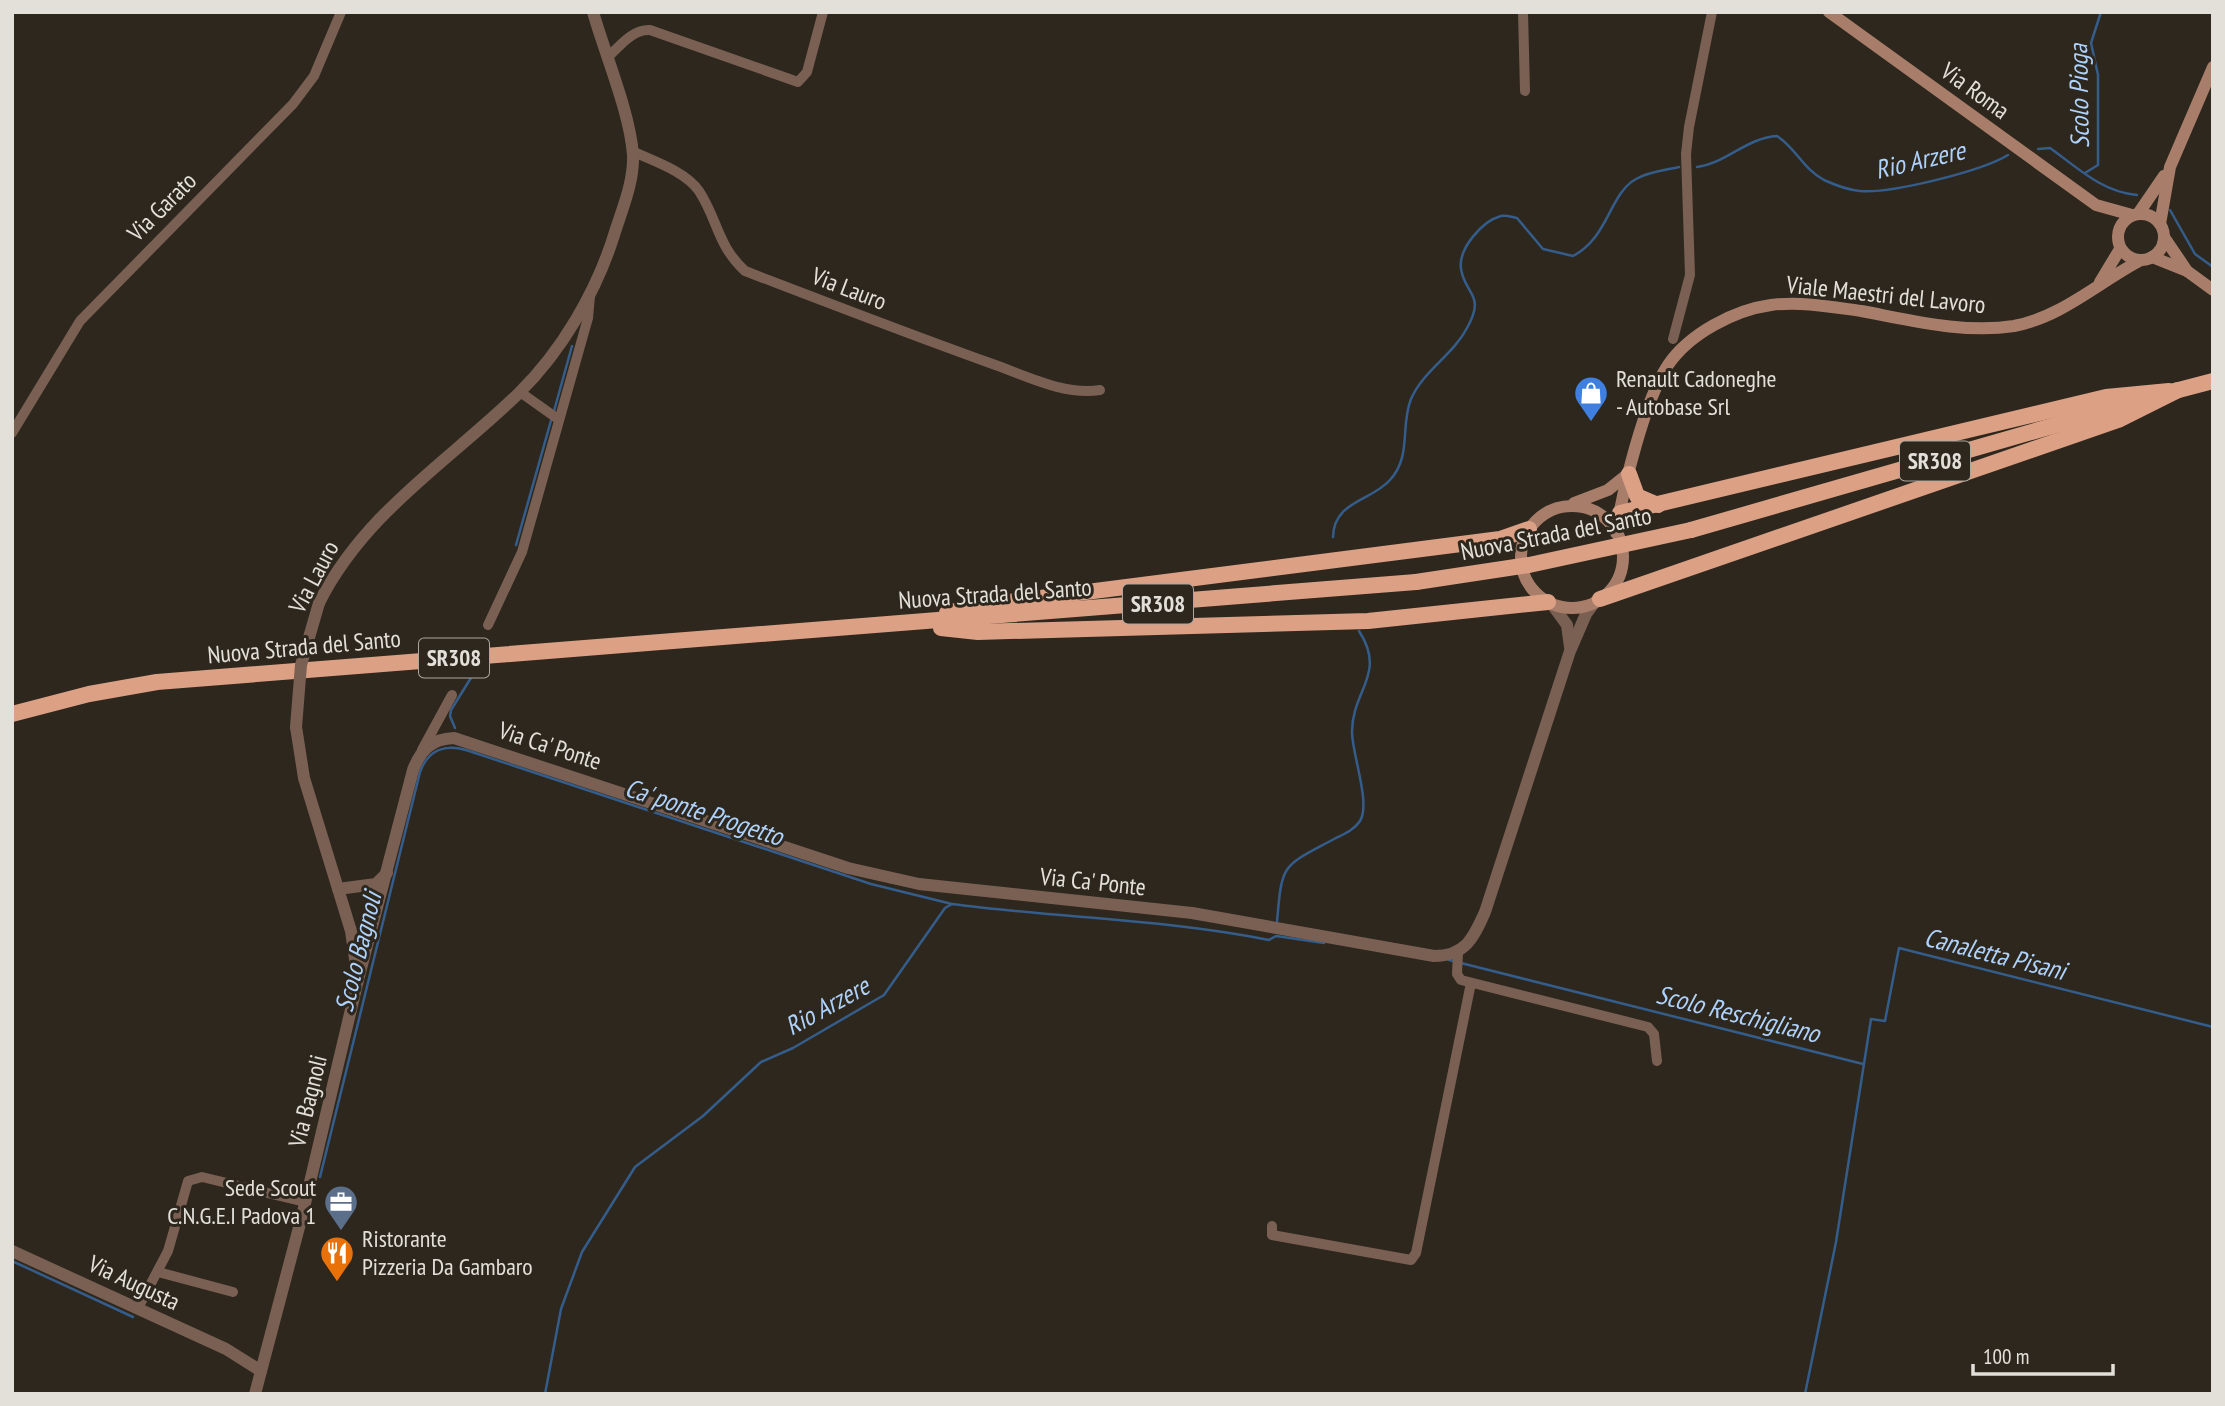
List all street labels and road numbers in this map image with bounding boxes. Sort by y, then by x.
street label: Via Roma [1934,55,2016,126]
street label: Via Garato [120,166,203,248]
street label: Via Lauro [806,260,891,317]
street label: Viale Maestri del Lavoro [1784,269,1987,320]
road number: SR308 [1900,442,1970,481]
street label: Nuova Strada del Santo [1458,500,1654,567]
street label: Via Lauro [281,535,345,619]
street label: Nuova Strada del Santo [897,571,1093,616]
road number: SR308 [1123,584,1193,624]
street label: Nuova Strada del Santo [206,623,402,670]
road number: SR308 [419,638,489,678]
street label: Via Ca' Ponte [494,714,605,777]
street label: Via Ca' Ponte [1038,860,1147,902]
street label: Via Bagnoli [281,1052,334,1151]
street label: Via Augusta [83,1248,185,1317]

